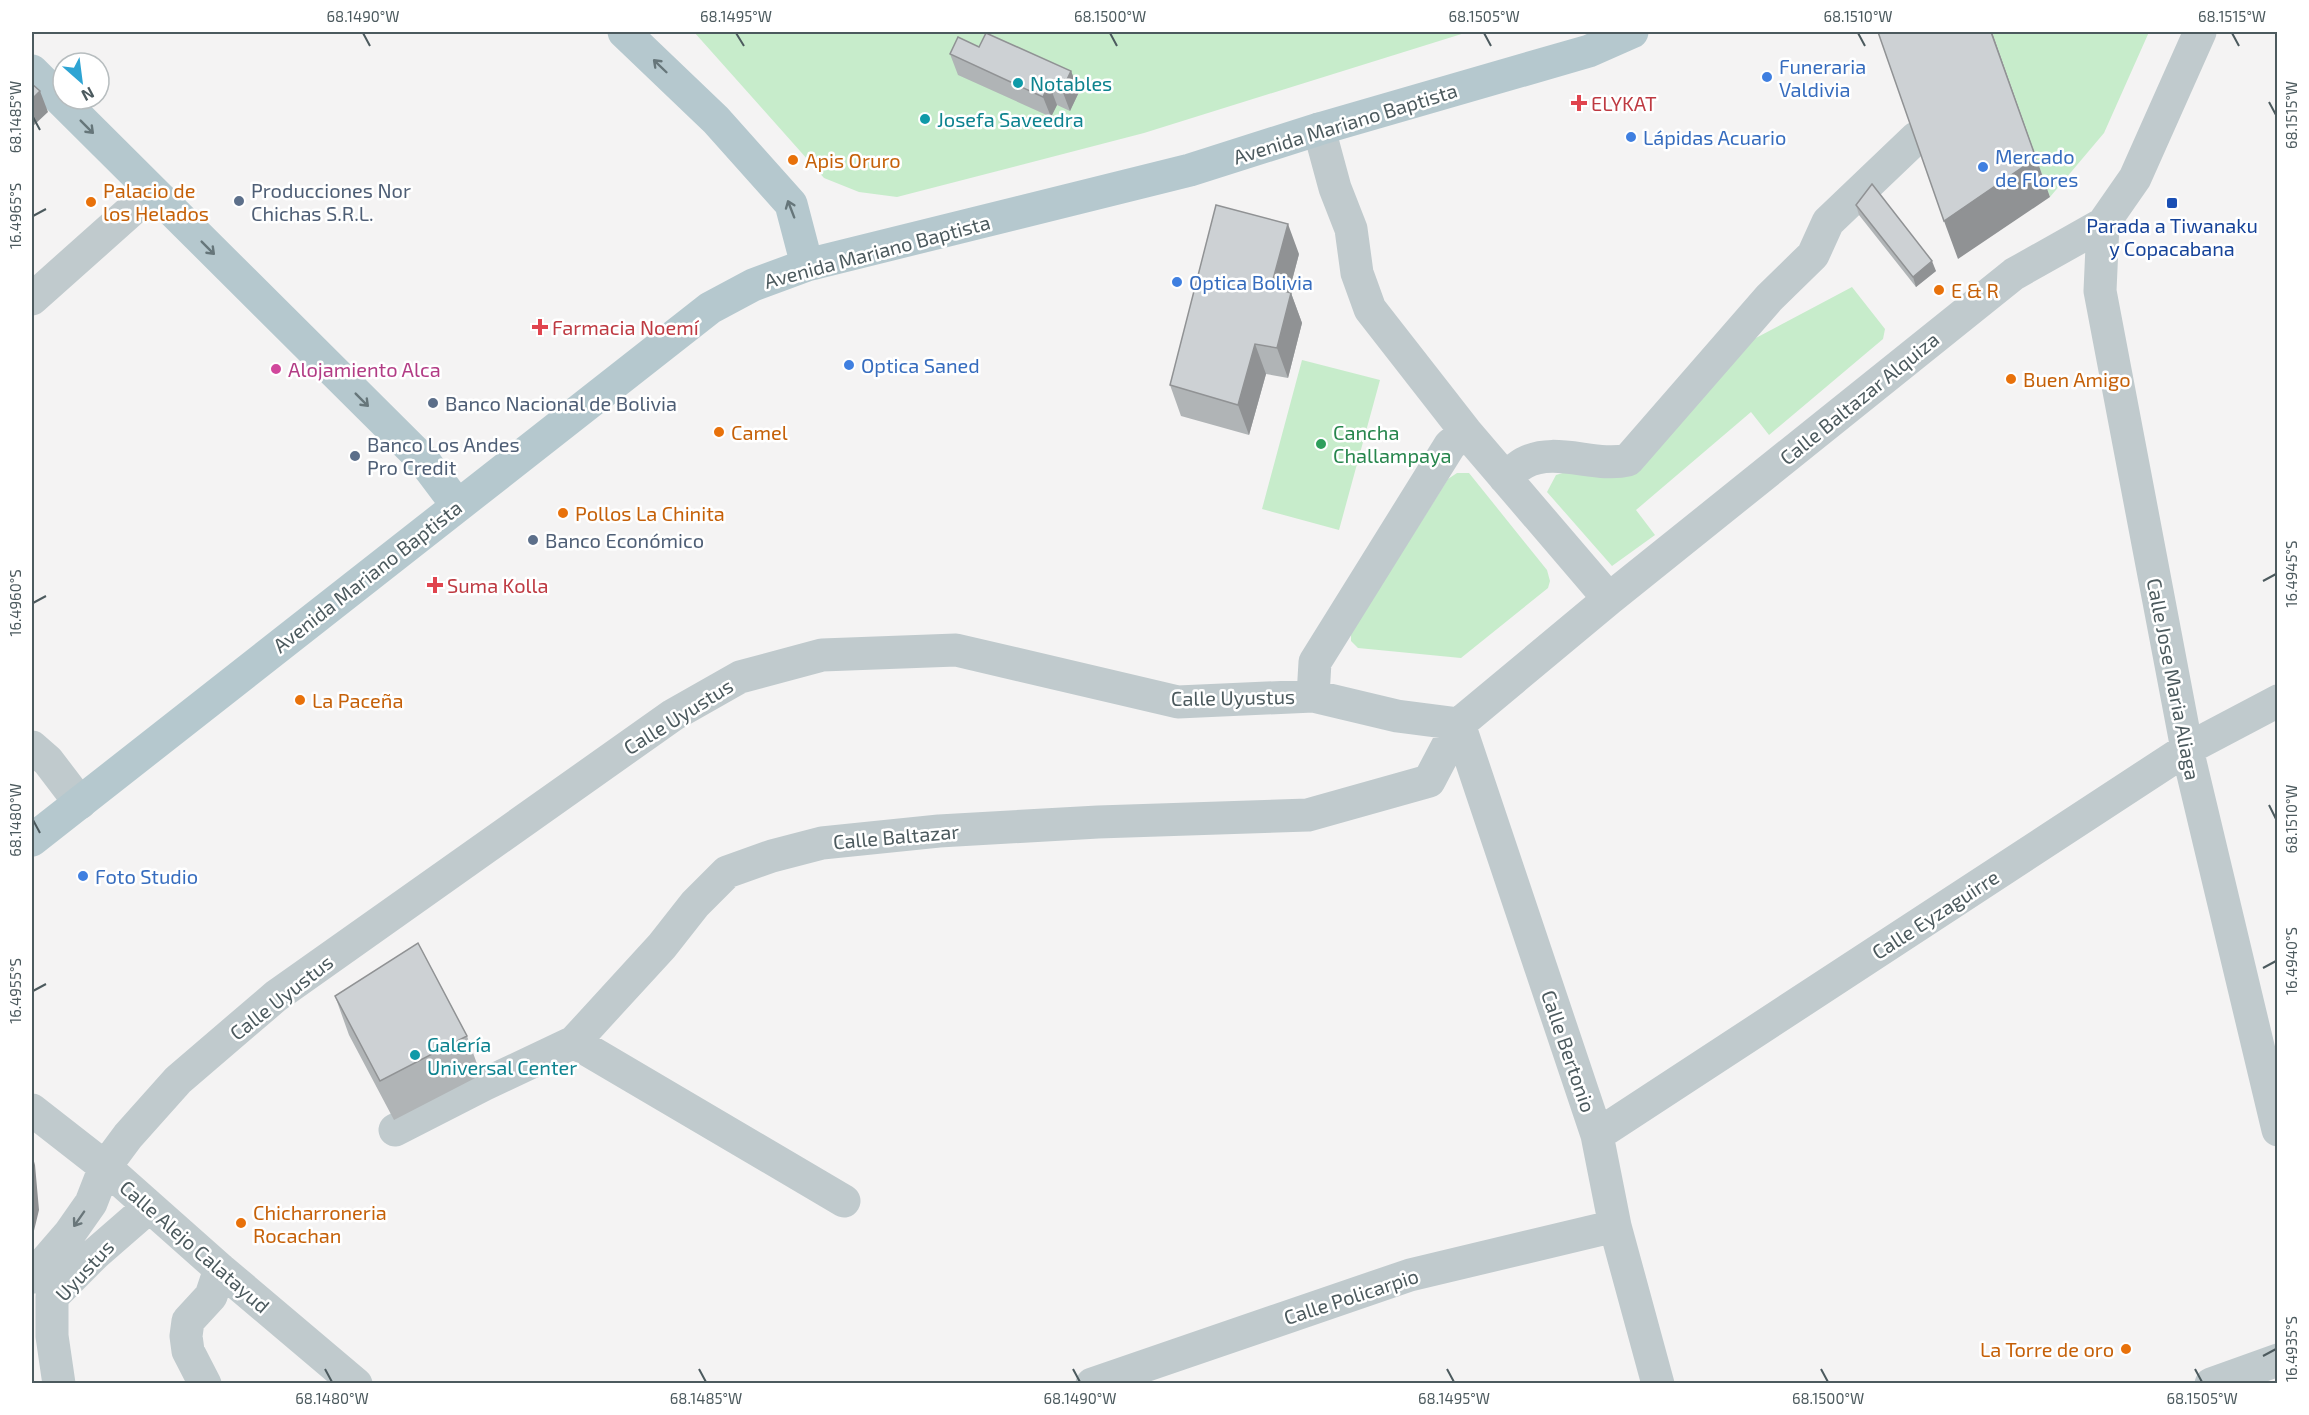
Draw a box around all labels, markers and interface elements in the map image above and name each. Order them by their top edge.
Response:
text: 68.1490°W [327,7,399,25]
text: 68.1495°W [700,7,772,25]
text: 68.1500°W [1074,7,1146,25]
text: 68.1505°W [1448,7,1520,25]
text: 68.1510°W [1823,7,1893,25]
text: 68.1515°W [2198,7,2266,25]
north arrow [51,51,111,111]
place label: Funeraria Valdivia [1779,54,1866,101]
one-way arrow [653,59,668,74]
marker: Funeraria Valdivia [1760,70,1774,84]
place label: Notables [1030,71,1112,95]
marker: Notables [1011,76,1025,90]
street label: Avenida Mariano Baptista [1230,77,1460,169]
text: 68.1485°W [6,81,24,153]
text: 68.1515°W [2282,81,2300,149]
text: N [79,84,98,106]
place label: ELYKAT [1591,91,1657,115]
marker: ELYKAT [1572,96,1586,110]
place label: Josefa Saveedra [937,107,1084,131]
marker: Josefa Saveedra [918,112,932,126]
one-way arrow [80,120,95,135]
place label: Lápidas Acuario [1643,125,1786,149]
marker: Lápidas Acuario [1624,130,1638,144]
place label: Mercado de Flores [1995,144,2078,191]
place label: Apis Oruro [805,148,901,172]
marker: Apis Oruro [786,153,800,167]
marker: Mercado de Flores [1976,160,1990,174]
place label: Palacio de los Helados [103,178,209,225]
place label: Producciones Nor Chichas S.R.L. [251,178,411,225]
text: 16.4965°S [6,183,24,249]
marker: Producciones Nor Chichas S.R.L. [232,194,246,208]
marker: Palacio de los Helados [84,195,98,209]
marker: Parada a Tiwanaku y Copacabana [2165,196,2179,210]
one-way arrow [785,201,796,219]
street label: Avenida Mariano Baptista [761,209,993,293]
place label: Parada a Tiwanaku y Copacabana [2086,213,2258,260]
one-way arrow [201,241,216,255]
place label: Optica Bolivia [1189,270,1313,294]
marker: Optica Bolivia [1170,275,1184,289]
place label: E & R [1951,278,1999,302]
marker: E & R [1932,283,1946,297]
place label: Farmacia Noemí [552,315,700,339]
marker: Farmacia Noemí [533,320,547,334]
street label: Calle Baltazar Alquiza [1775,327,1943,469]
place label: Optica Saned [861,353,980,377]
place label: Alojamiento Alca [288,357,441,381]
marker: Optica Saned [842,358,856,372]
marker: Alojamiento Alca [269,362,283,376]
place label: Buen Amigo [2023,367,2131,391]
marker: Buen Amigo [2004,372,2018,386]
place label: Banco Nacional de Bolivia [445,391,677,415]
one-way arrow [355,392,370,407]
marker: Banco Nacional de Bolivia [426,396,440,410]
place label: Camel [731,420,788,444]
place label: Cancha Challampaya [1333,420,1451,467]
marker: Camel [712,425,726,439]
place label: Banco Los Andes Pro Credit [367,432,520,479]
marker: Cancha Challampaya [1314,437,1328,451]
marker: Banco Los Andes Pro Credit [348,449,362,463]
street label: Avenida Mariano Baptista [268,495,466,657]
place label: Pollos La Chinita [575,501,725,525]
marker: Pollos La Chinita [556,506,570,520]
place label: Banco Económico [545,528,704,552]
marker: Banco Económico [526,533,540,547]
text: 16.4945°S [2282,541,2300,607]
text: 16.4960°S [6,569,24,637]
place label: Suma Kolla [447,573,548,597]
street label: Calle Jose Maria Aliaga [2143,576,2205,782]
marker: Suma Kolla [428,578,442,592]
street label: Calle Uyustus [619,673,737,759]
street label: Calle Uyustus [1171,684,1295,710]
place label: La Paceña [312,688,403,712]
marker: La Paceña [293,693,307,707]
text: 68.1480°W [6,783,24,857]
text: 68.1510°W [2282,784,2300,854]
street label: Calle Baltazar [832,819,960,853]
place label: Foto Studio [95,864,198,888]
street label: Calle Eyzaguirre [1867,864,2003,964]
marker: Foto Studio [76,869,90,883]
text: 16.4940°S [2282,927,2300,995]
street label: Calle Uyustus [225,949,337,1045]
text: 16.4955°S [6,958,24,1024]
street label: Calle Bertonio [1537,987,1601,1115]
place label: Galería Universal Center [427,1032,577,1079]
marker: Galería Universal Center [408,1048,422,1062]
street label: Calle Alejo Calatayud [115,1175,275,1317]
place label: Chicharroneria Rocachan [253,1200,387,1247]
one-way arrow [73,1211,85,1227]
marker: Chicharroneria Rocachan [234,1216,248,1230]
street label: Uyustus [50,1235,118,1305]
street label: Calle Policarpio [1281,1263,1421,1329]
text: 16.4935°S [2282,1316,2300,1382]
place label: La Torre de oro [1980,1337,2114,1361]
marker: La Torre de oro [2119,1342,2133,1356]
text: 68.1480°W [295,1389,369,1407]
text: 68.1485°W [670,1389,742,1407]
text: 68.1490°W [1044,1389,1116,1407]
text: 68.1495°W [1418,1389,1490,1407]
text: 68.1500°W [1792,1389,1864,1407]
text: 68.1505°W [2166,1389,2238,1407]

